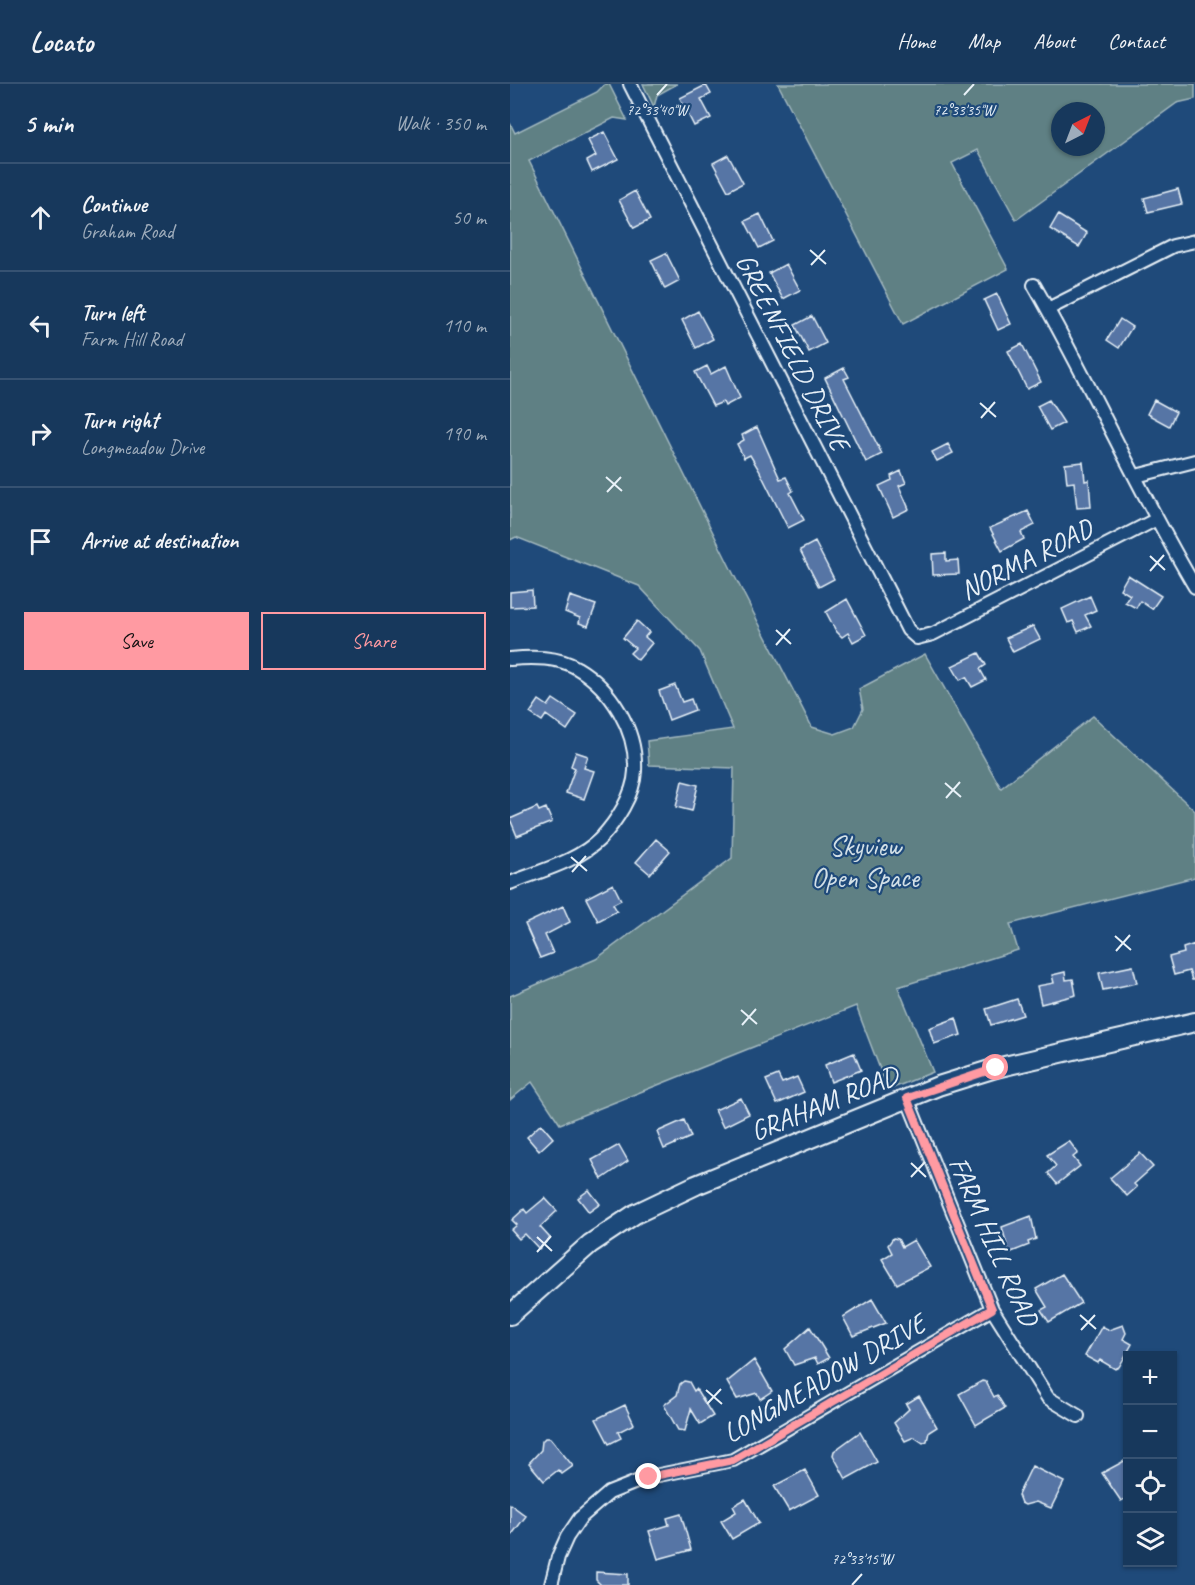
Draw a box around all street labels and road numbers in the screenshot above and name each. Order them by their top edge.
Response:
street label: GREENFIELD DRIVE [728,247,859,460]
street label: NORMA ROAD [954,510,1100,607]
street label: GRAHAM ROAD [745,1056,906,1148]
street label: FARM HILL ROAD [941,1151,1048,1333]
street label: LONGMEADOW DRIVE [716,1304,935,1450]

